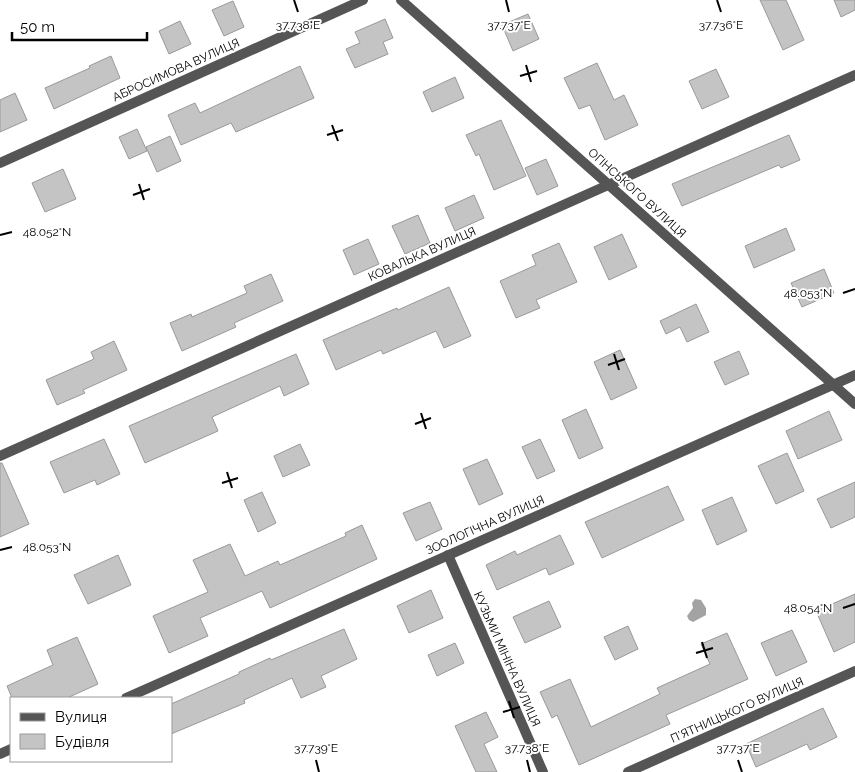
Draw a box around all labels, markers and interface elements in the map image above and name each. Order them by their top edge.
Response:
scale bar [12,10,148,42]
text: 50 m [20,18,55,36]
text: 37.738°E [276,18,320,32]
text: 37.737°E [487,18,531,32]
text: 37.736°E [699,18,743,32]
street label: АБРОСИМОВА ВУЛИЦЯ [110,36,242,104]
street label: ОГІНСЬКОГО ВУЛИЦЯ [585,145,689,241]
street label: КОВАЛЬКА ВУЛИЦЯ [366,224,478,284]
text: 48.052°N [23,225,71,239]
text: 48.053°N [784,286,832,300]
street label: ЗООЛОГІЧНА ВУЛИЦЯ [423,492,547,558]
text: 48.053°N [23,540,71,554]
street label: КУЗЬМИ МІНІНА ВУЛИЦЯ [471,589,543,729]
text: 48.054°N [784,601,832,615]
street label: П’ЯТНИЦЬКОГО ВУЛИЦЯ [668,674,806,746]
legend [10,697,172,762]
text: Вулиця [55,708,107,726]
text: Будівля [55,733,109,751]
text: 37.739°E [294,741,338,755]
text: 37.738°E [505,741,549,755]
text: 37.737°E [716,741,760,755]

